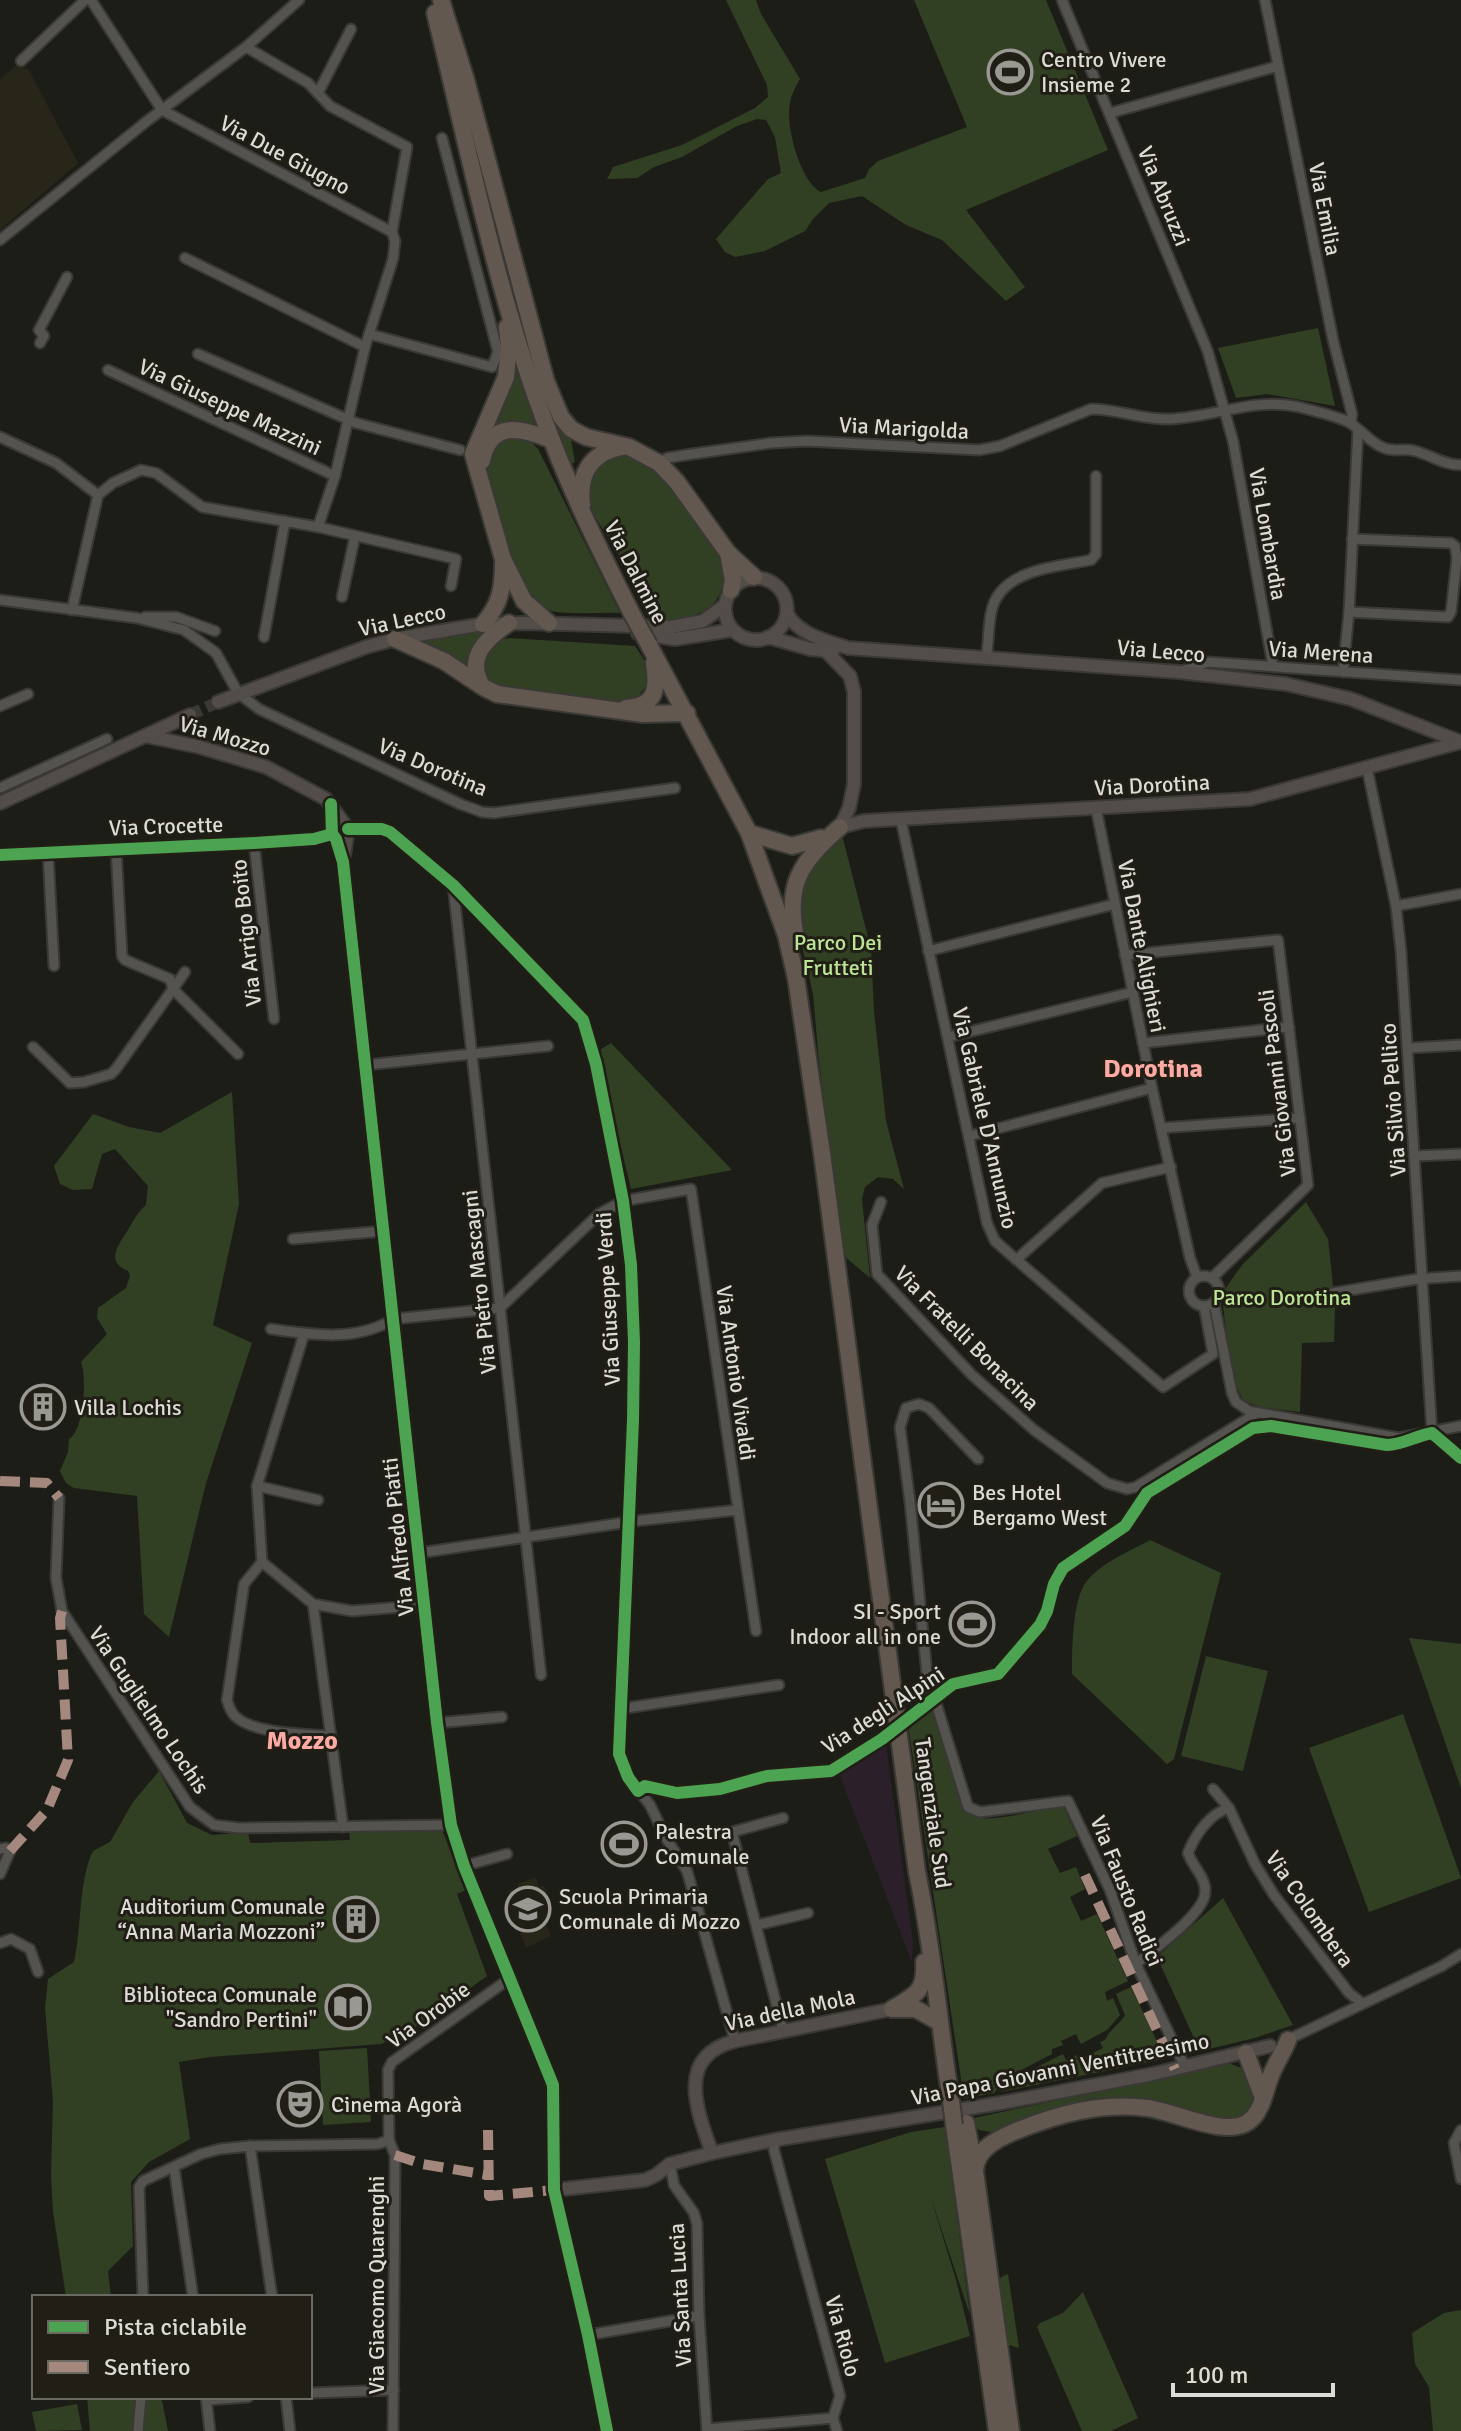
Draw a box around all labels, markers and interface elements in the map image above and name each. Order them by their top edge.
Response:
place label: Centro Vivere Insieme 2 [1041,46,1167,98]
sports icon: Centro Vivere Insieme 2 [986,48,1034,96]
street label: Via Due Giugno [215,109,355,201]
street label: Via Abruzzi [1132,142,1196,250]
street label: Via Emilia [1303,160,1347,258]
street label: Via Giuseppe Mazzini [134,353,326,461]
street label: Via Marigolda [838,411,970,445]
street label: Via Lombardia [1243,466,1293,602]
street label: Via Dalmine [598,516,674,628]
street label: Via Lecco [356,598,448,642]
street label: Via Lecco [1116,634,1206,668]
street label: Via Merena [1268,635,1374,669]
street label: Via Mozzo [176,710,274,762]
street label: Via Dorotina [374,732,492,802]
street label: Via Dorotina [1093,768,1211,802]
street label: Via Crocette [108,811,224,841]
street label: Via Dante Alighieri [1112,857,1172,1035]
street label: Via Arrigo Boito [225,858,267,1008]
park label: Parco Dei Frutteti [794,929,882,981]
street label: Via Giovanni Pascoli [1252,988,1302,1178]
street label: Via Gabriele D'Annunzio [946,1005,1024,1231]
street label: Via Silvio Pellico [1374,1022,1412,1178]
district label: Dorotina [1103,1053,1203,1085]
street label: Via Pietro Mascagni [456,1188,502,1376]
street label: Via Giuseppe Verdi [590,1211,626,1387]
street label: Via Fratelli Bonacina [889,1260,1045,1416]
street label: Via Antonio Vivaldi [710,1284,762,1462]
park label: Parco Dorotina [1213,1284,1351,1311]
building icon: Villa Lochis [19,1383,67,1431]
place label: Villa Lochis [74,1394,182,1421]
street label: Via Alfredo Piatti [376,1456,420,1618]
place label: Bes Hotel Bergamo West [972,1479,1107,1531]
hotel icon: Bes Hotel Bergamo West [917,1481,965,1529]
place label: SI - Sport Indoor all in one [789,1598,941,1650]
sports icon: SI - Sport Indoor all in one [948,1600,996,1648]
street label: Via Guglielmo Lochis [83,1621,215,1799]
street label: Via degli Alpini [816,1660,950,1760]
district label: Mozzo [266,1725,338,1757]
street label: Tangenziale Sud [909,1736,957,1890]
street label: Via Fausto Radici [1084,1812,1170,1970]
place label: Palestra Comunale [655,1818,750,1870]
sports icon: Palestra Comunale [600,1820,648,1868]
street label: Via Colombera [1260,1846,1360,1972]
place label: Scuola Primaria Comunale di Mozzo [559,1883,740,1935]
school or university icon: Scuola Primaria Comunale di Mozzo [504,1885,552,1933]
place label: Auditorium Comunale “Anna Maria Mozzoni” [117,1893,325,1945]
building icon: Auditorium Comunale “Anna Maria Mozzoni” [332,1895,380,1943]
street label: Via Orobie [381,1976,475,2054]
place label: Biblioteca Comunale "Sandro Pertini" [123,1981,317,2033]
library icon: Biblioteca Comunale "Sandro Pertini" [324,1983,372,2031]
street label: Via della Mola [722,1983,858,2037]
street label: Via Papa Giovanni Ventitreesimo [909,2027,1211,2111]
theatre icon: Cinema Agorà [276,2080,324,2128]
place label: Cinema Agorà [331,2091,462,2118]
street label: Via Giacomo Quarenghi [363,2175,390,2395]
street label: Via Santa Lucia [663,2222,697,2368]
street label: Via Riolo [819,2292,867,2380]
legend [32,2295,312,2399]
text: Pista ciclabile [104,2312,247,2342]
scale bar [1173,2347,1333,2397]
text: Sentiero [104,2352,190,2382]
text: 100 m [1185,2360,1248,2390]

